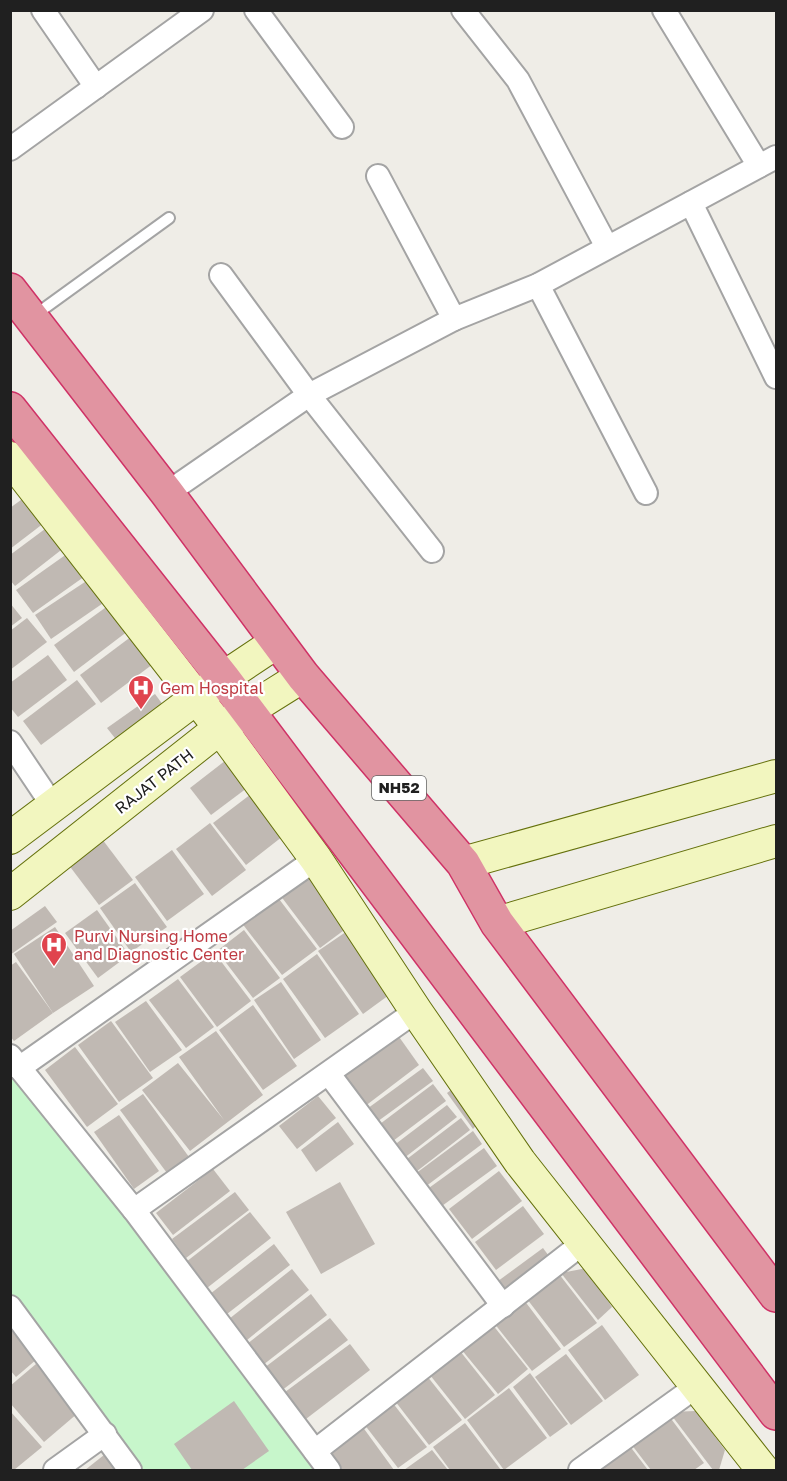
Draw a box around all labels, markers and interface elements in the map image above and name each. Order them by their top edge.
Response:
hospital icon: Gem Hospital [126,673,156,711]
place label: Gem Hospital [160,678,264,698]
street label: RAJAT PATH [111,744,197,818]
road number: NH52 [372,776,426,800]
place label: Purvi Nursing Home and Diagnostic Center [74,926,244,964]
hospital icon: Purvi Nursing Home and Diagnostic Center [39,930,69,968]

